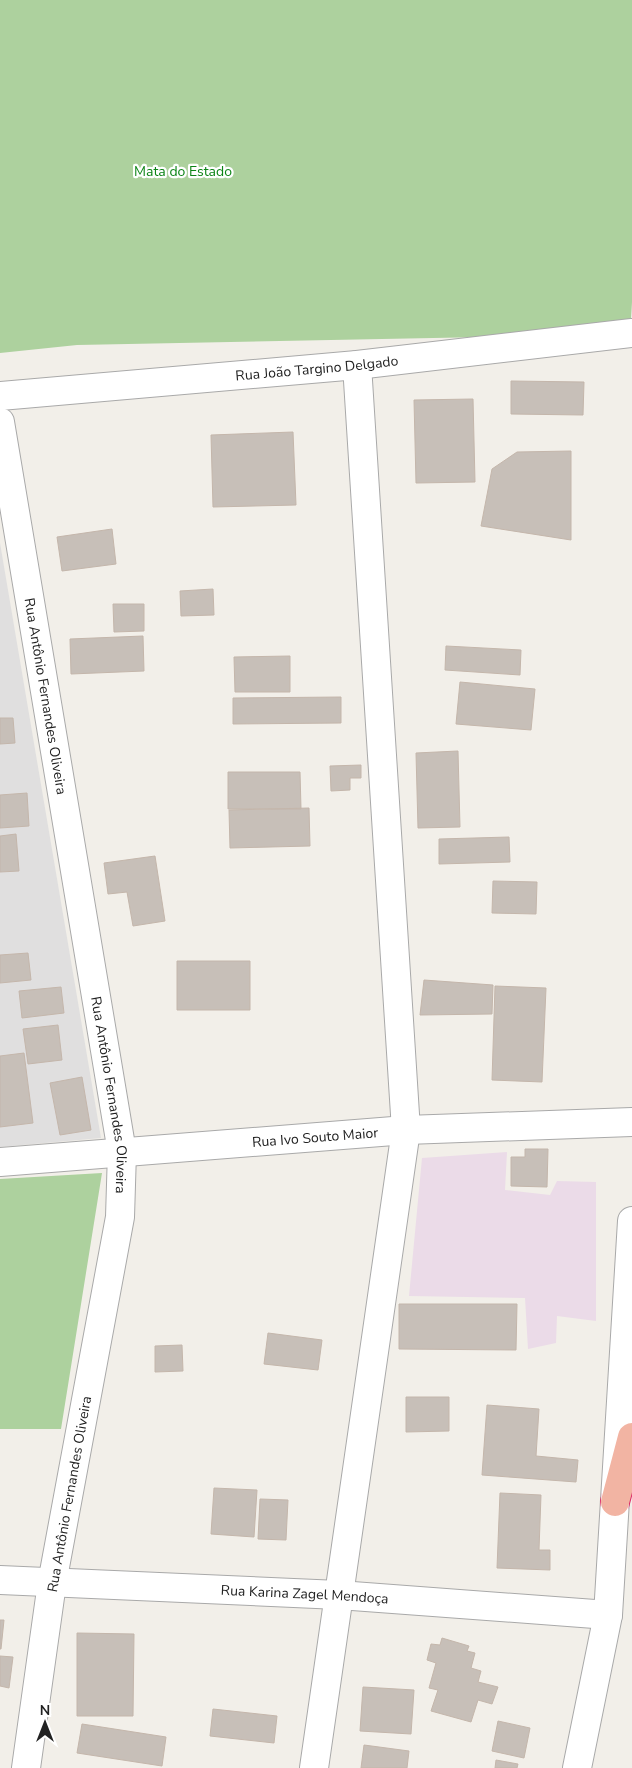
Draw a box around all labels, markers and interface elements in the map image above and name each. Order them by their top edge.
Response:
park label: Mata do Estado [134,162,232,181]
street label: Rua João Targino Delgado [235,351,399,386]
street label: Rua Antônio Fernandes Oliveira [20,596,71,796]
street label: Rua Antônio Fernandes Oliveira [86,995,132,1194]
street label: Rua Ivo Souto Maior [251,1123,379,1152]
street label: Rua Antônio Fernandes Oliveira [43,1394,96,1594]
street label: Rua Karina Zagel Mendoça [220,1581,389,1609]
north arrow [20,1698,70,1748]
text: N [40,1701,50,1720]

